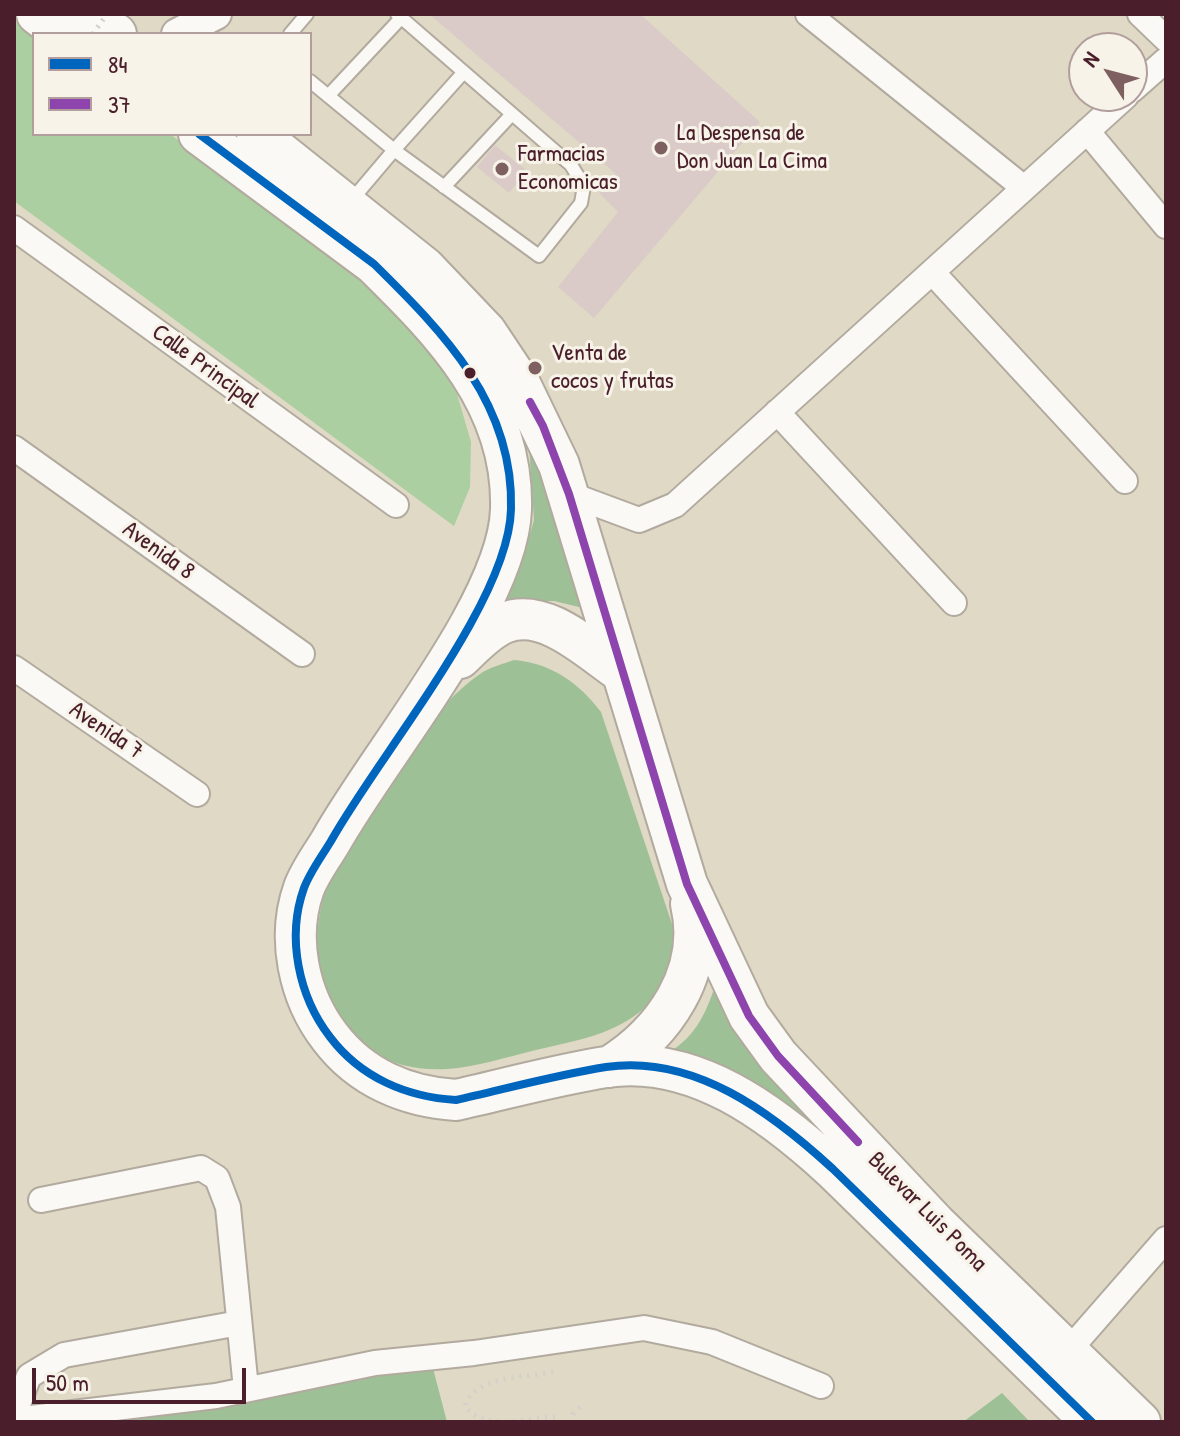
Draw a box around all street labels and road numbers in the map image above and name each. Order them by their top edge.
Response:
street label: Calle Principal [146,318,264,416]
street label: Avenida 8 [116,515,200,587]
street label: Avenida 7 [63,696,149,766]
street label: Bulevar Luis Poma [861,1146,993,1278]

